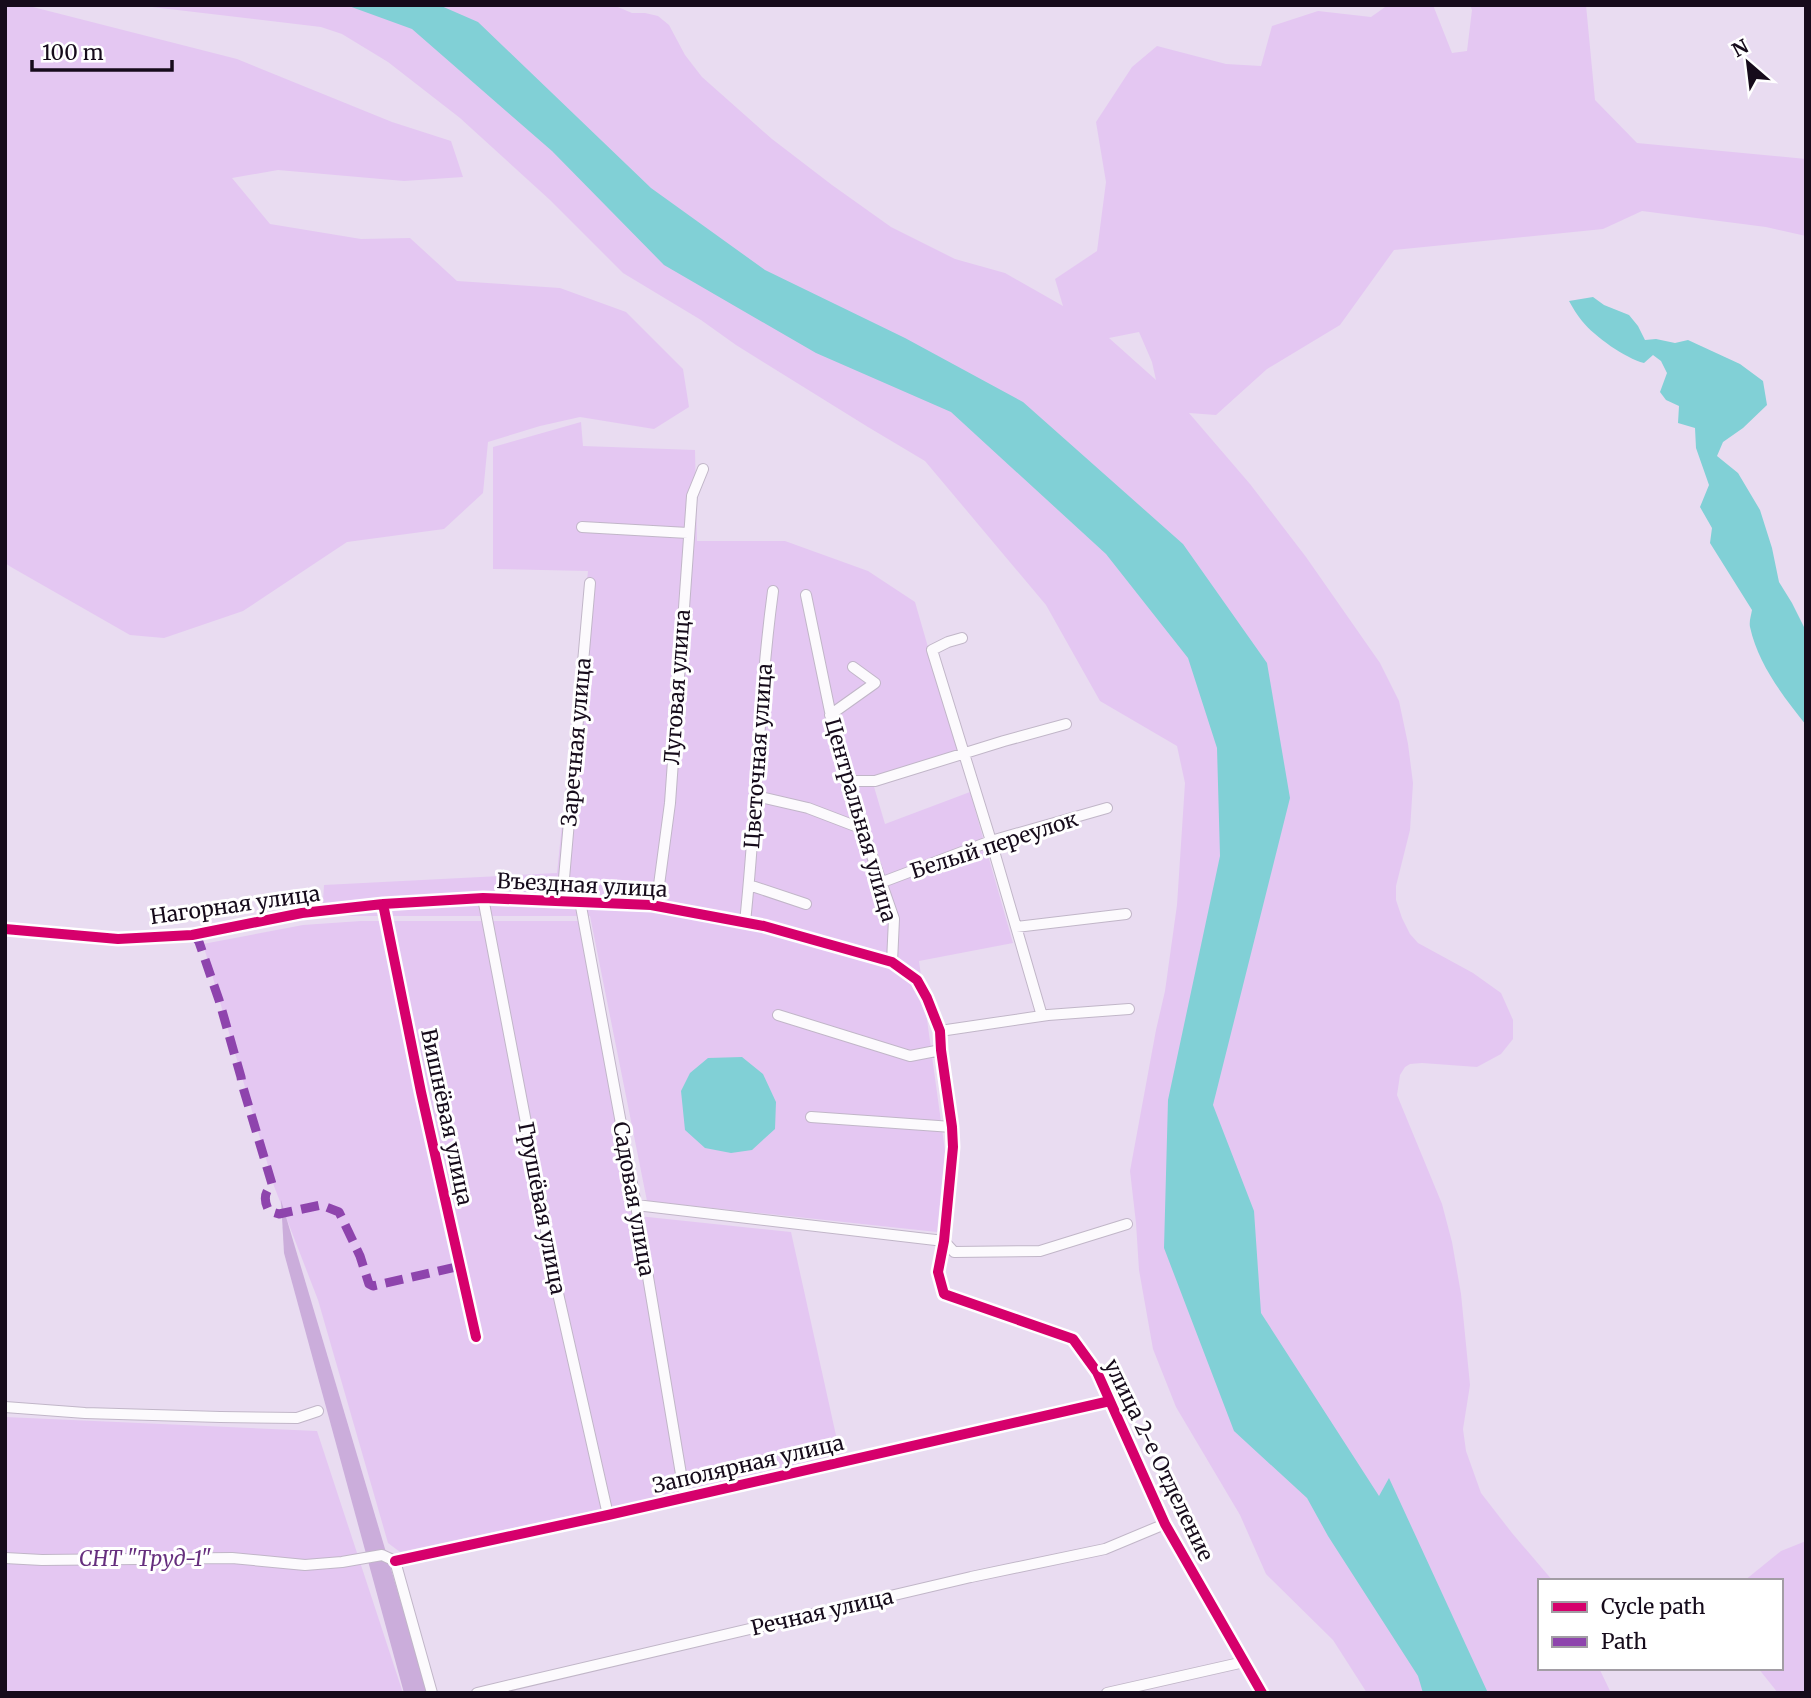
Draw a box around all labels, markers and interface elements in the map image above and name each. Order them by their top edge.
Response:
scale bar [32,28,172,72]
north arrow [1713,28,1783,98]
text: N [1728,34,1752,62]
text: 100 m [42,39,104,66]
street label: Луговая улица [658,608,696,766]
street label: Заречная улица [555,657,597,827]
street label: Цветочная улица [738,662,778,850]
street label: Центральная улица [819,715,903,925]
street label: Белый переулок [907,805,1081,885]
street label: Въездная улица [496,867,668,903]
street label: Нагорная улица [148,880,322,930]
street label: Вишнёвая улица [415,1026,479,1208]
street label: Грушёвая улица [512,1119,572,1297]
street label: Садовая улица [607,1120,661,1278]
street label: улица 2-е Отделение [1098,1354,1220,1566]
street label: Заполярная улица [650,1429,846,1499]
park label: СНТ "Труд-1" [79,1545,211,1572]
legend [1538,1579,1783,1670]
street label: Речная улица [748,1583,896,1641]
text: Cycle path [1601,1593,1705,1620]
text: Path [1601,1628,1647,1655]

